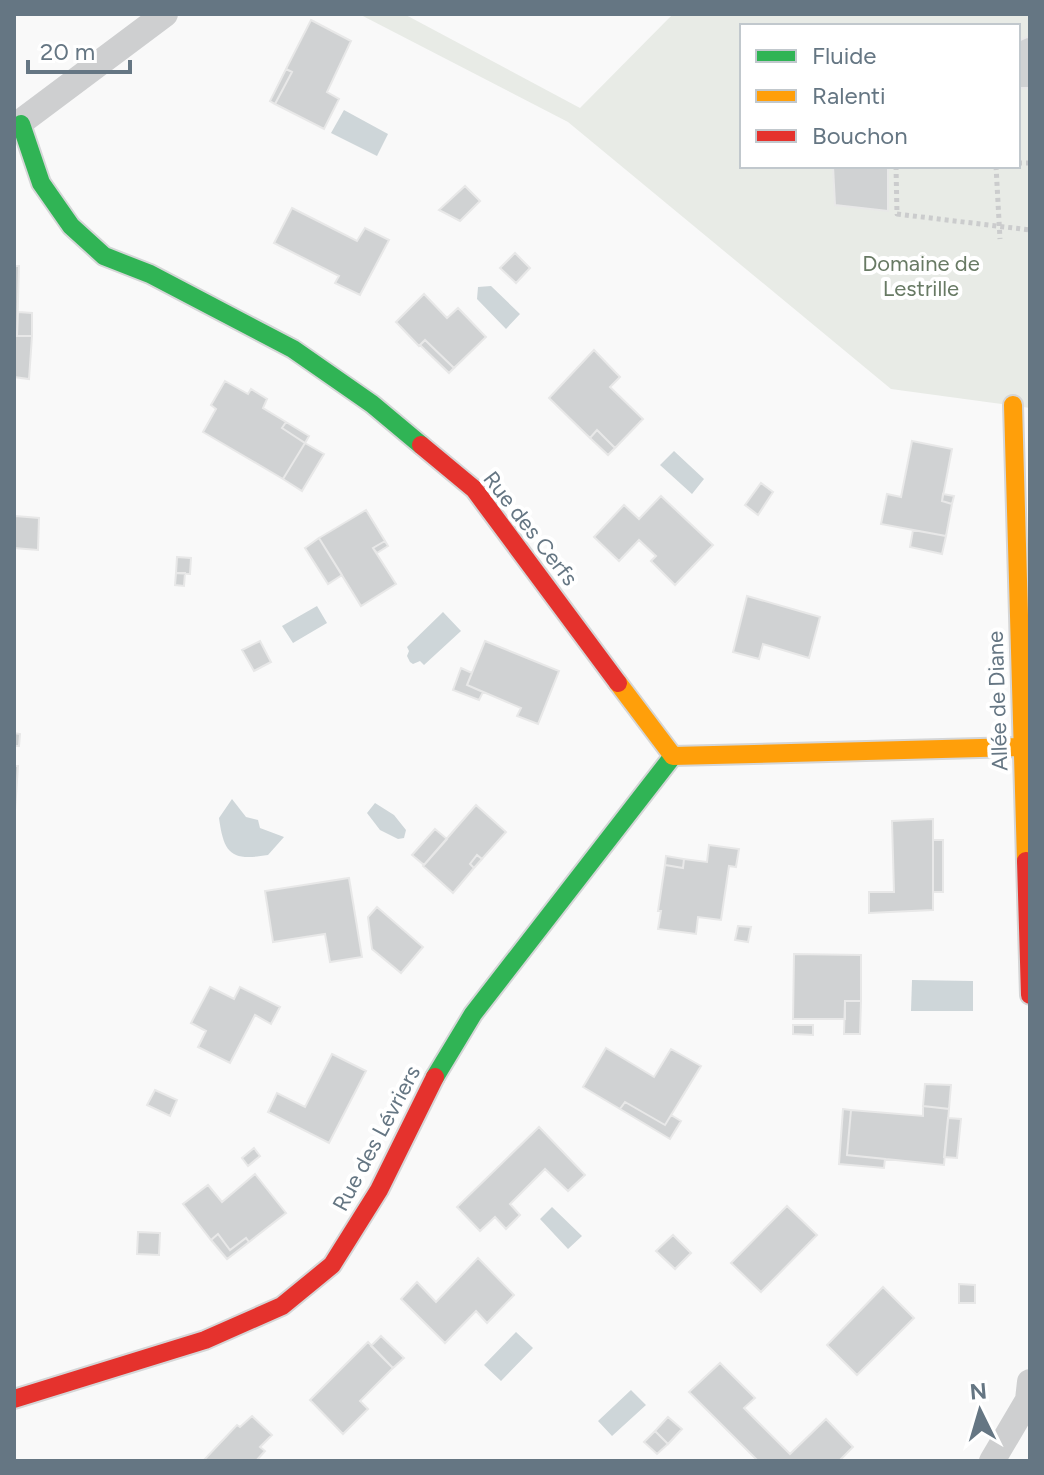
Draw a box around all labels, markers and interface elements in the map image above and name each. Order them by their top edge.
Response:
scale bar [28,24,130,74]
legend [740,24,1020,168]
text: 20 m [40,37,95,66]
text: Fluide [812,41,876,70]
text: Ralenti [812,81,886,110]
text: Bouchon [812,121,908,150]
park label: Domaine de Lestrille [862,250,980,302]
street label: Rue des Cerfs [478,466,584,591]
street label: Allée de Diane [982,630,1013,771]
street label: Rue des Lévriers [327,1061,426,1216]
north arrow [940,1371,1020,1451]
text: N [969,1377,988,1406]

